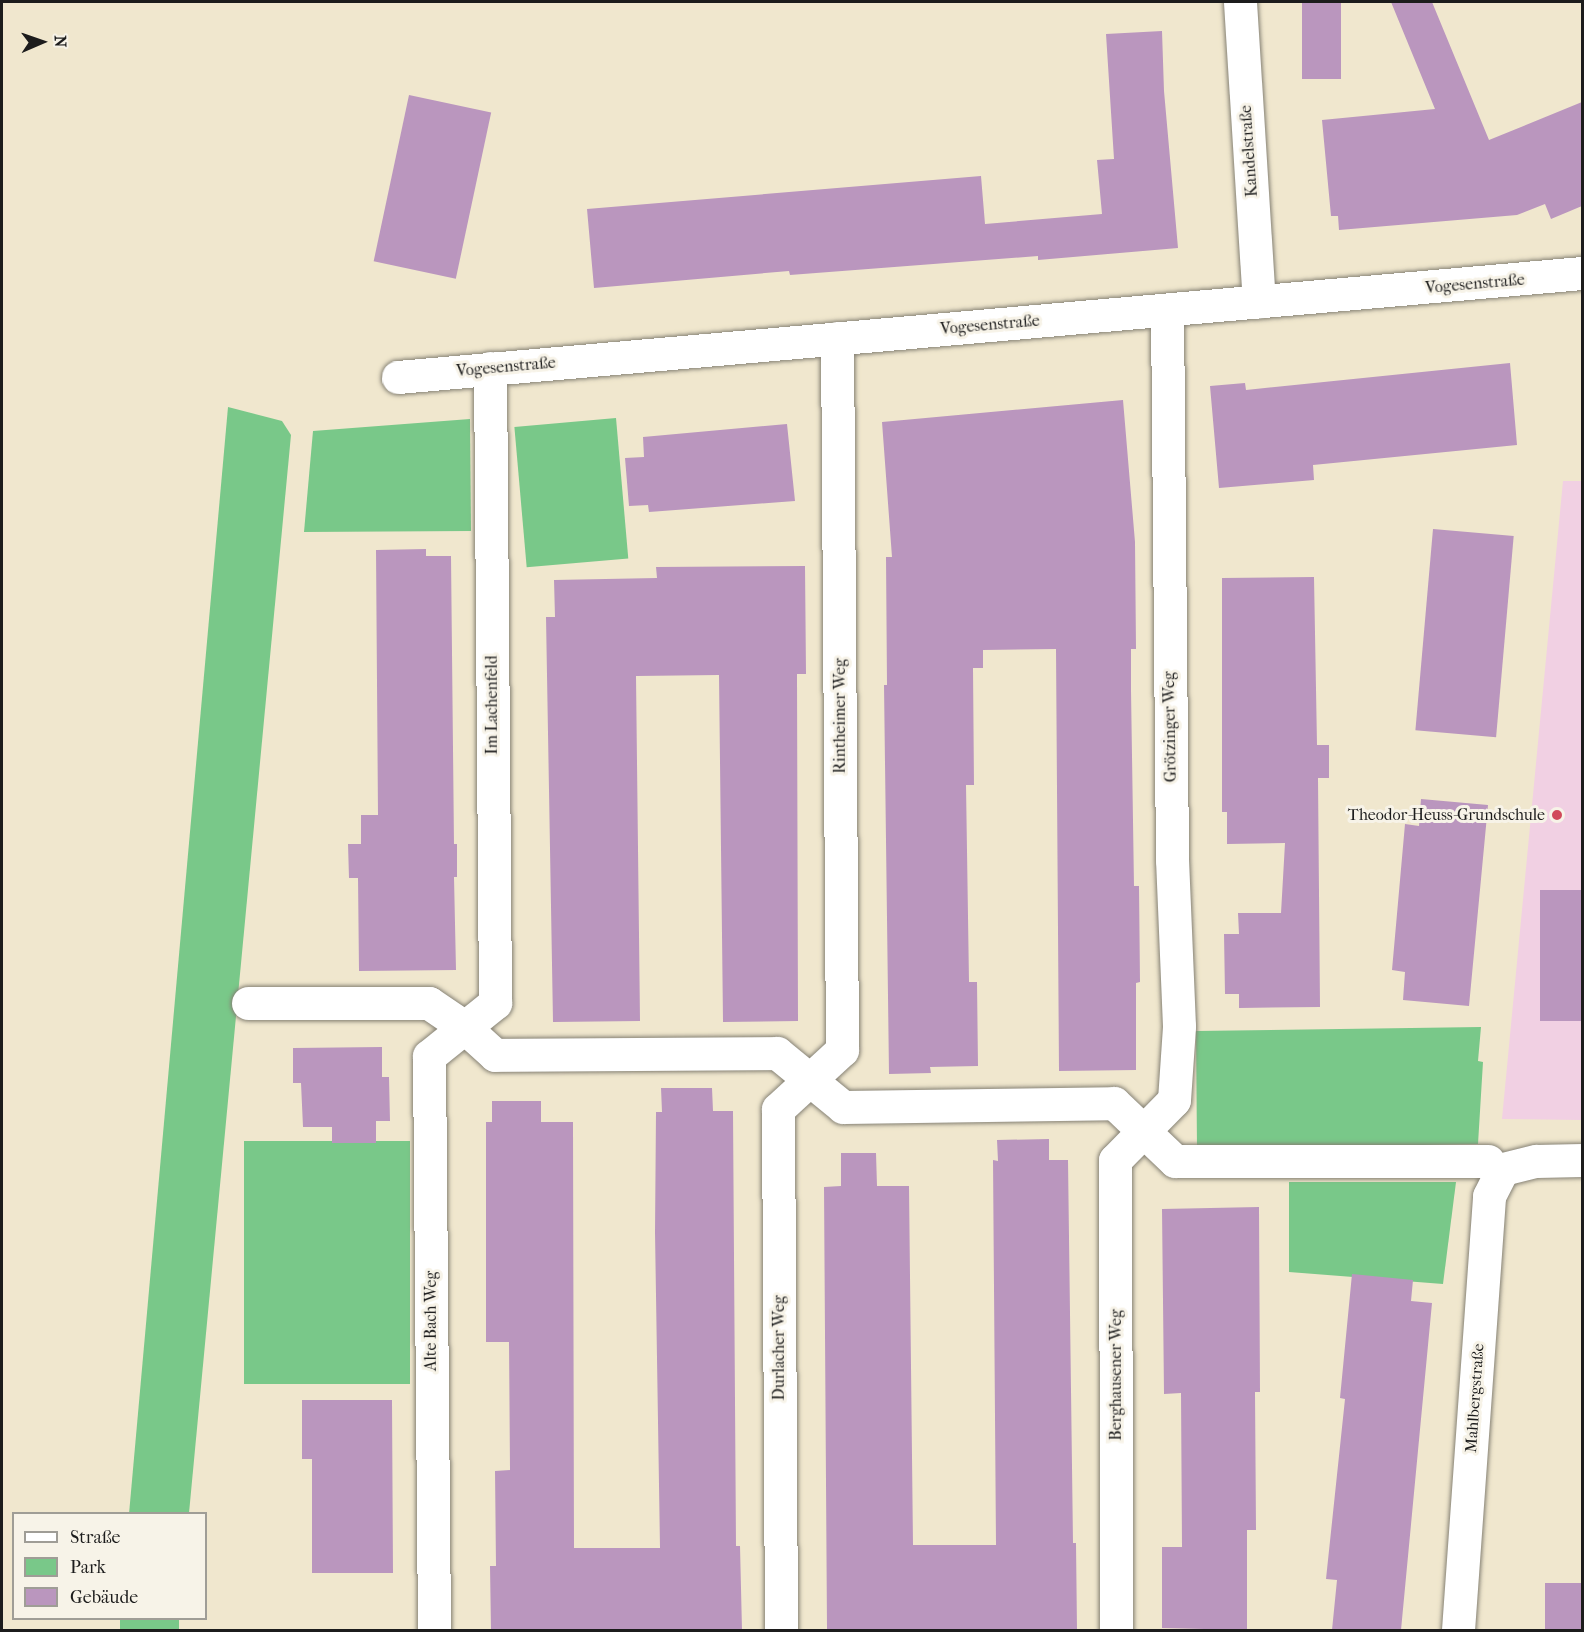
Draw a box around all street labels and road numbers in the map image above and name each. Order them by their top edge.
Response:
street label: Kandelstraße [1236,104,1262,198]
street label: Vogesenstraße [1425,270,1525,298]
street label: Vogesenstraße [940,311,1040,339]
street label: Vogesenstraße [456,353,556,381]
street label: Im Lachenfeld [482,655,502,755]
street label: Rintheimer Weg [830,658,850,774]
street label: Grötzinger Weg [1159,672,1181,782]
street label: Alte Bach Weg [421,1271,441,1371]
street label: Durlacher Weg [769,1296,789,1400]
street label: Berghausener Weg [1106,1309,1126,1441]
street label: Mahlbergstraße [1462,1343,1488,1453]

